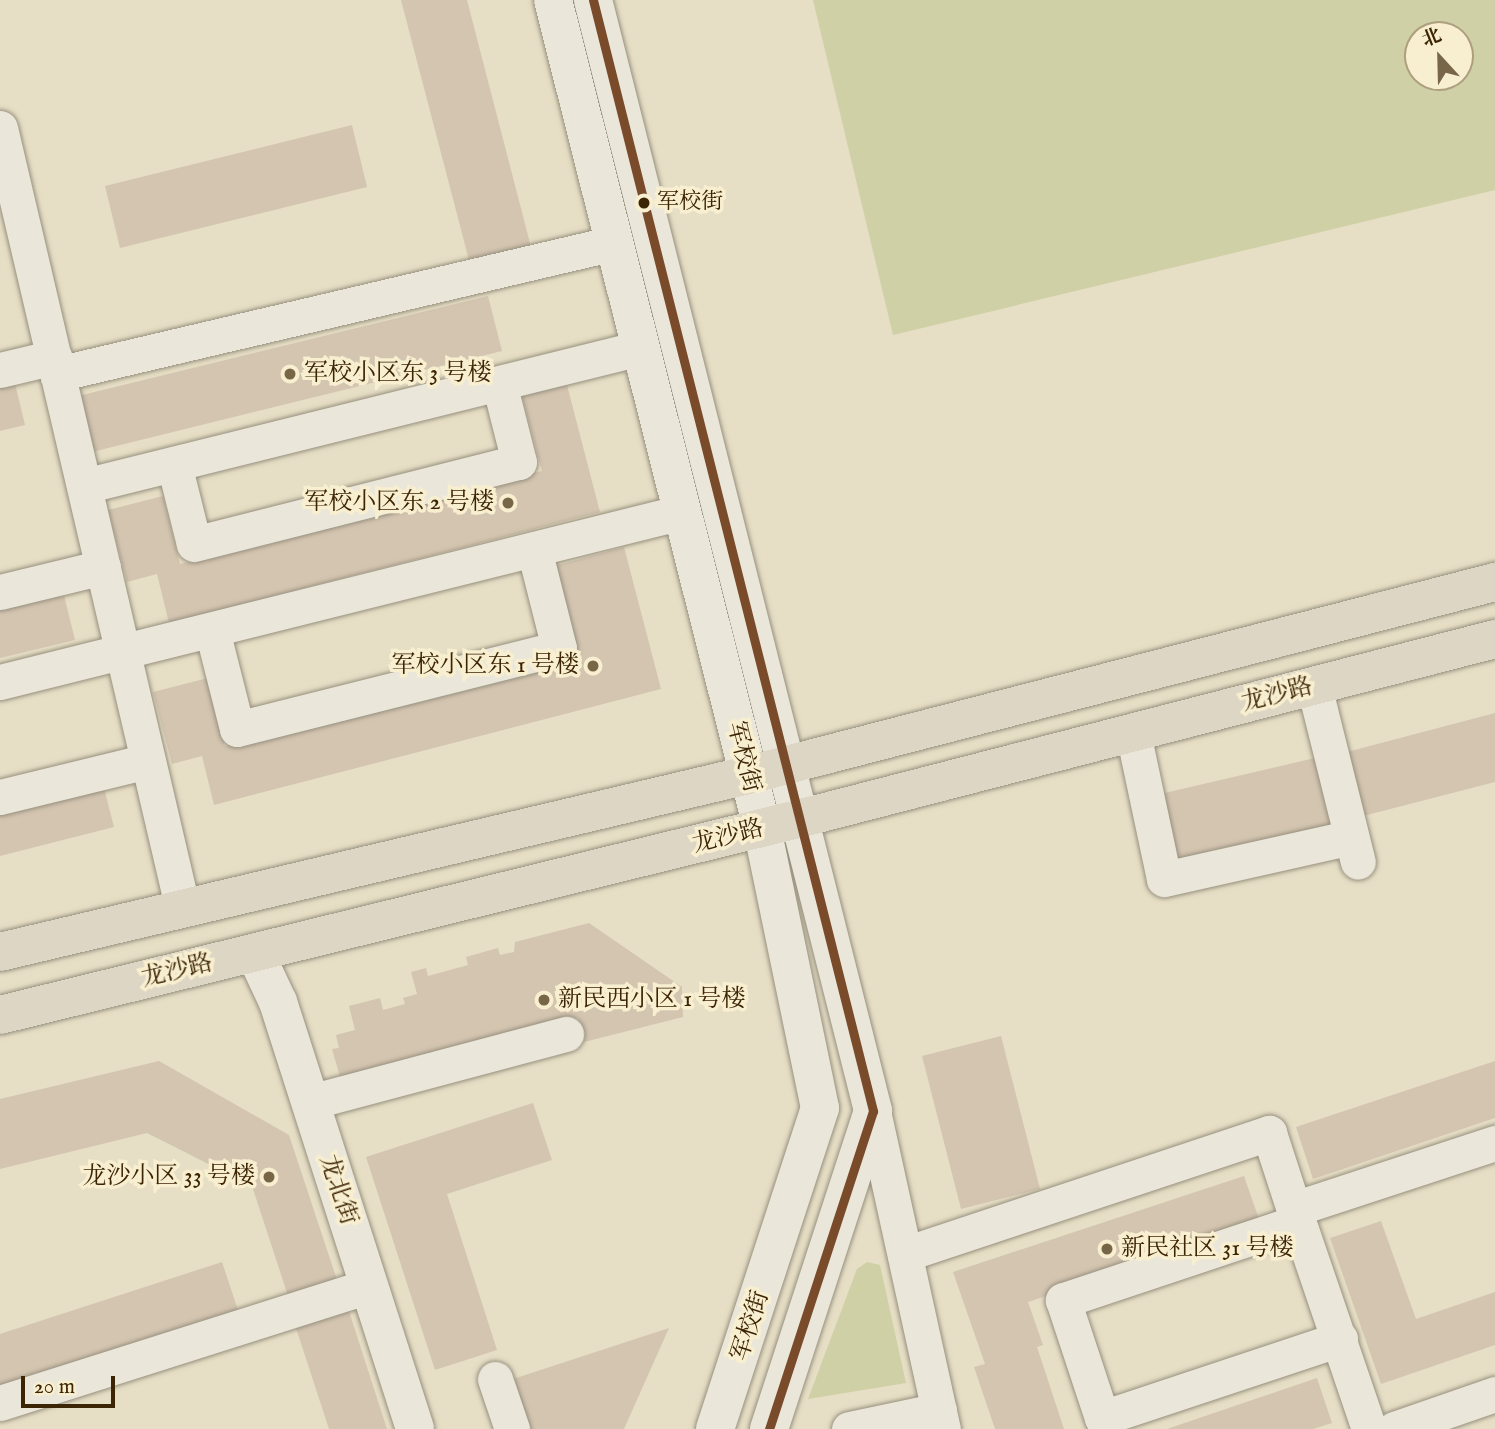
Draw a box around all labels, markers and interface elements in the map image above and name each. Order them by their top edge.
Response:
north arrow [1404,21,1474,91]
text: 北 [1419,24,1445,53]
place label: 军校街 [657,190,723,216]
marker: 军校街 [637,196,651,210]
place label: 军校小区东 3 号楼 [304,360,491,388]
marker: 军校小区东 3 号楼 [282,366,298,382]
place label: 军校小区东 2 号楼 [304,489,494,517]
marker: 军校小区东 2 号楼 [500,495,516,511]
place label: 军校小区东 1 号楼 [392,652,579,680]
marker: 军校小区东 1 号楼 [585,658,601,674]
street label: 龙沙路 [1239,672,1315,718]
street label: 军校街 [720,719,766,795]
street label: 龙沙路 [690,814,766,860]
street label: 龙沙路 [139,949,215,993]
place label: 新民西小区 1 号楼 [558,986,745,1014]
marker: 新民西小区 1 号楼 [536,992,552,1008]
street label: 龙北街 [313,1151,363,1229]
place label: 龙沙小区 33 号楼 [83,1163,255,1191]
marker: 龙沙小区 33 号楼 [261,1169,277,1185]
place label: 新民社区 31 号楼 [1121,1235,1293,1263]
marker: 新民社区 31 号楼 [1099,1241,1115,1257]
street label: 军校街 [726,1287,776,1365]
scale bar [24,1362,119,1406]
text: 20 m [34,1374,75,1401]

